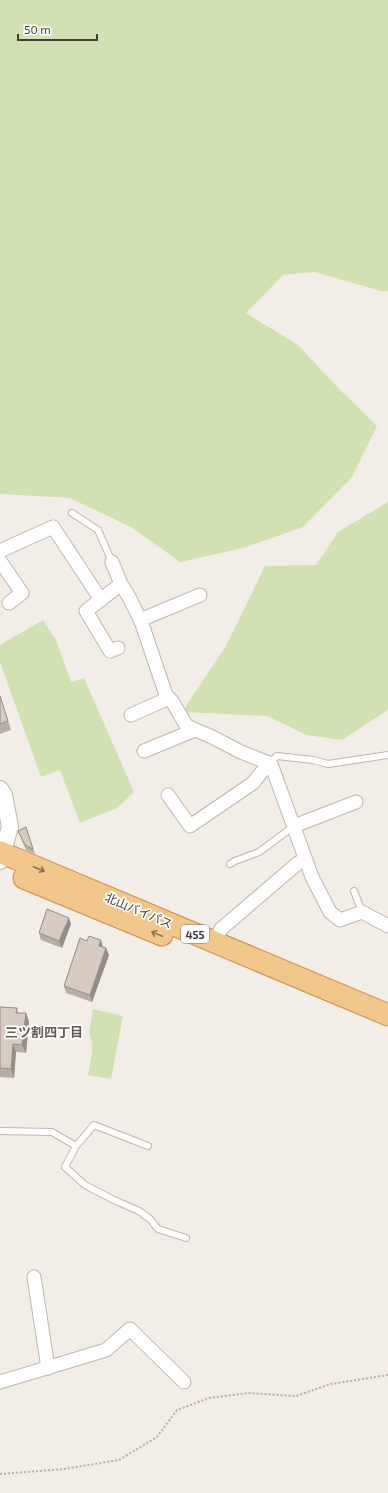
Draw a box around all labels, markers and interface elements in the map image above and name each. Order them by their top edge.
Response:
scale bar [18,16,97,42]
text: 50 m [24,22,51,36]
one-way arrow [32,865,44,873]
street label: 北山バイパス [103,890,175,930]
road number: 455 [181,925,209,943]
one-way arrow [151,929,163,937]
district label: 三ツ割四丁目 [5,1024,83,1040]

